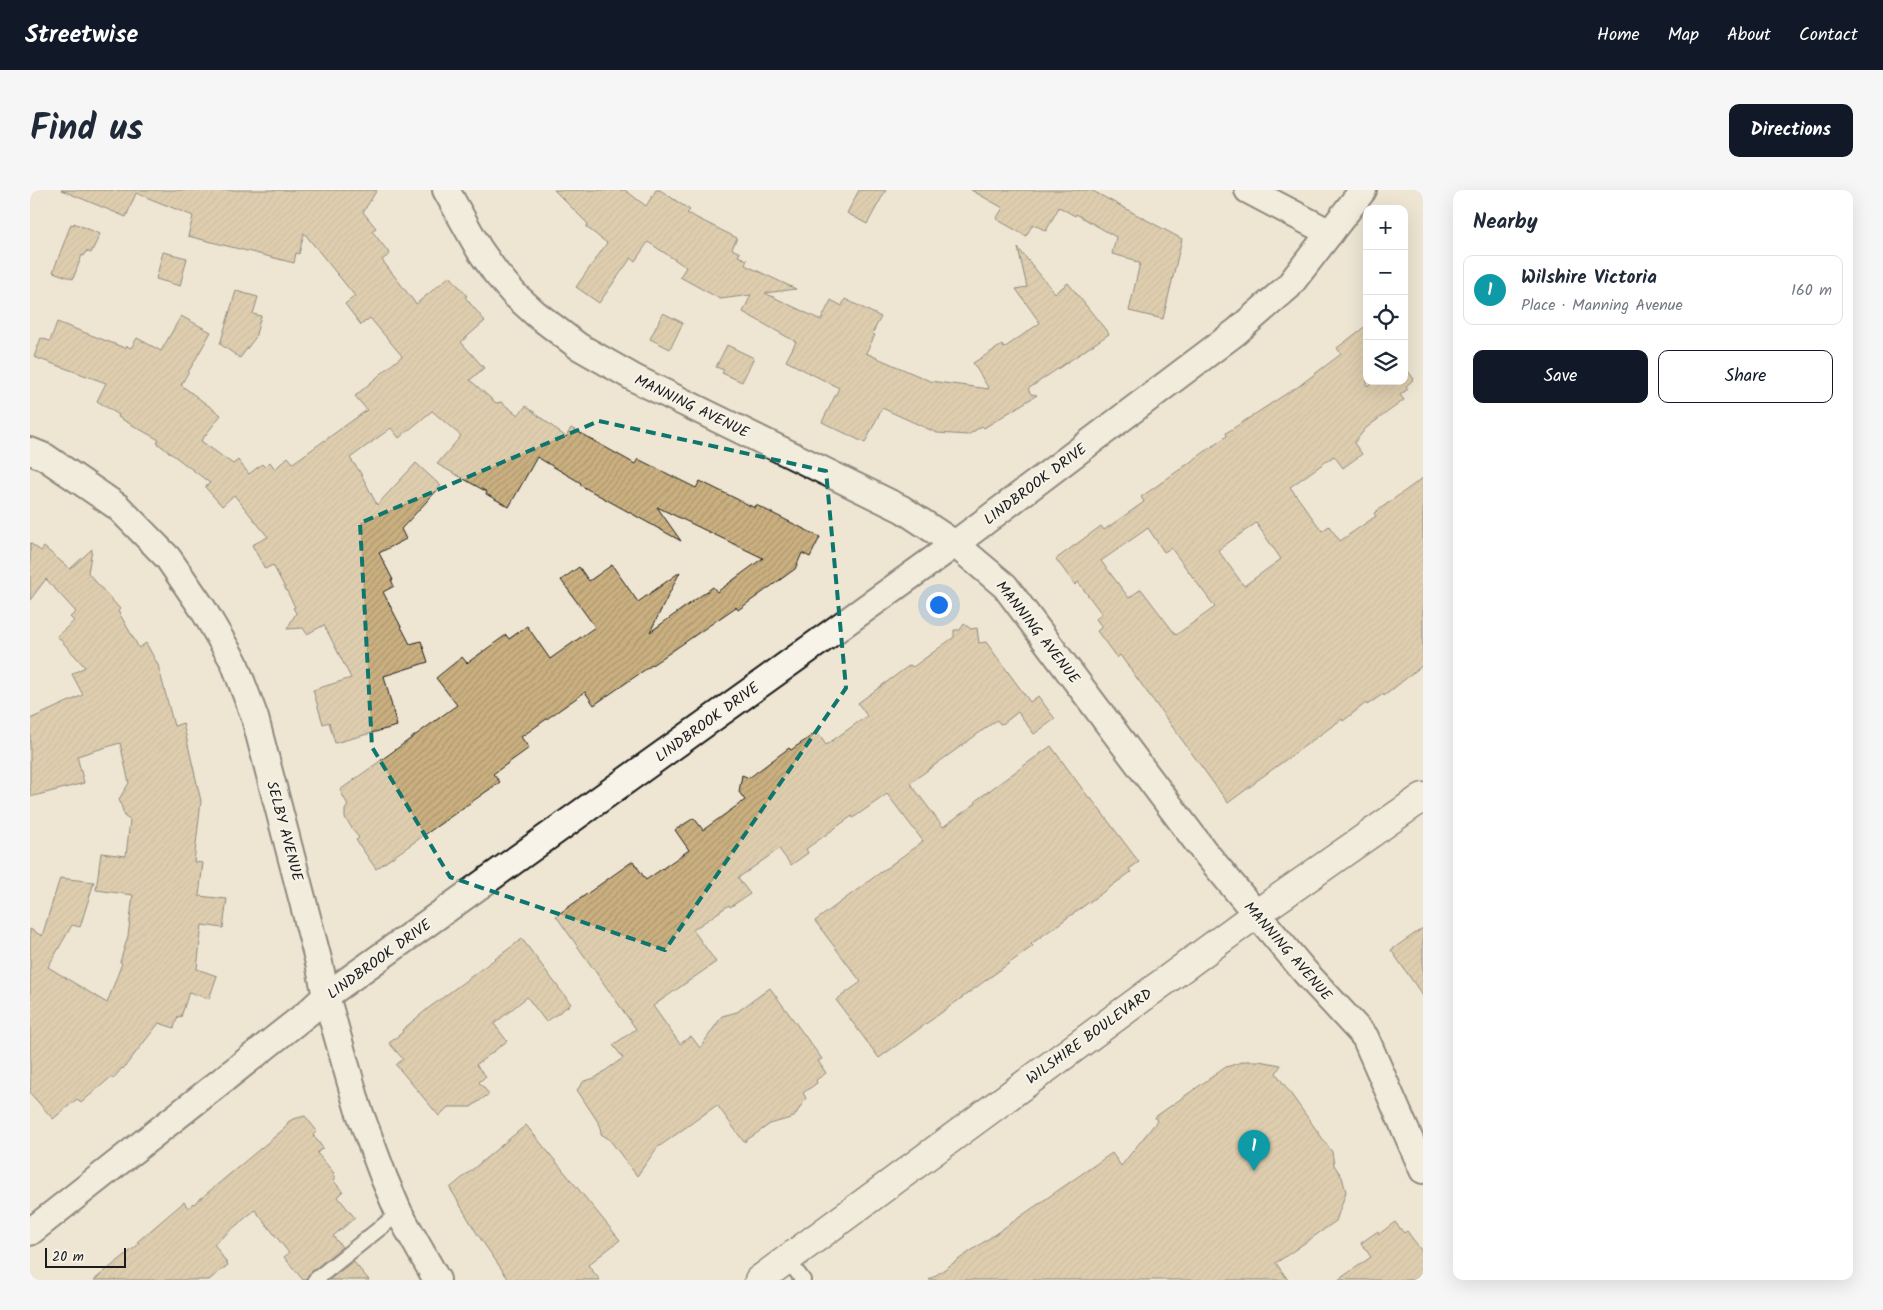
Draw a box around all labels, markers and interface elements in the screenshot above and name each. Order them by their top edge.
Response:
text: Streetwise [25,16,138,55]
text: Home [1597,21,1640,50]
text: Map [1668,21,1699,50]
text: About [1727,21,1771,50]
text: Contact [1799,21,1858,50]
text: Find us [30,102,143,158]
button: Directions [1729,104,1853,157]
map controls [1363,205,1408,385]
button: + [1363,205,1408,250]
text: Nearby [1473,206,1538,239]
button: − [1363,250,1408,295]
text: Wilshire Victoria [1521,263,1657,293]
text: 1 [1488,278,1492,303]
text: 160 m [1791,278,1832,303]
text: Place · Manning Avenue [1521,293,1683,318]
button: locate [1363,295,1408,340]
button: layers [1363,340,1408,385]
button: Save [1473,350,1648,403]
button: Share [1658,350,1833,403]
street label: MANNING AVENUE [630,369,754,446]
street label: LINDBROOK DRIVE [979,437,1093,532]
street label: MANNING AVENUE [989,576,1086,690]
your location [926,592,952,618]
street label: LINDBROOK DRIVE [650,676,766,769]
street label: SELBY AVENUE [259,778,309,885]
street label: MANNING AVENUE [1237,897,1338,1008]
street label: LINDBROOK DRIVE [322,913,438,1006]
street label: WILSHIRE BOULEVARD [1021,983,1158,1091]
pin: 1 [1238,1130,1270,1171]
scale bar [45,1245,126,1268]
text: 20 m [52,1246,84,1268]

